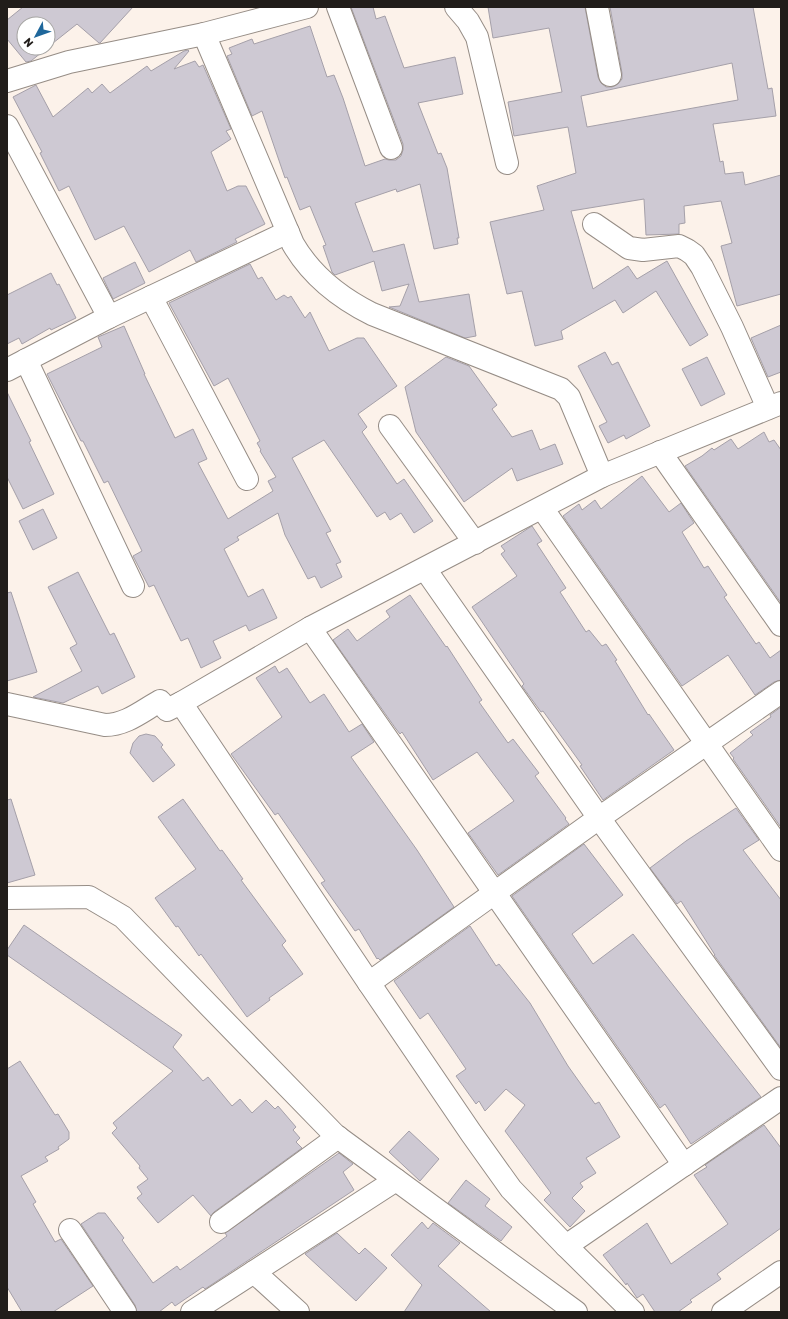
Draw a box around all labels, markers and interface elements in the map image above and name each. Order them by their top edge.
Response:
north arrow [16,16,56,56]
text: N [21,35,36,49]

